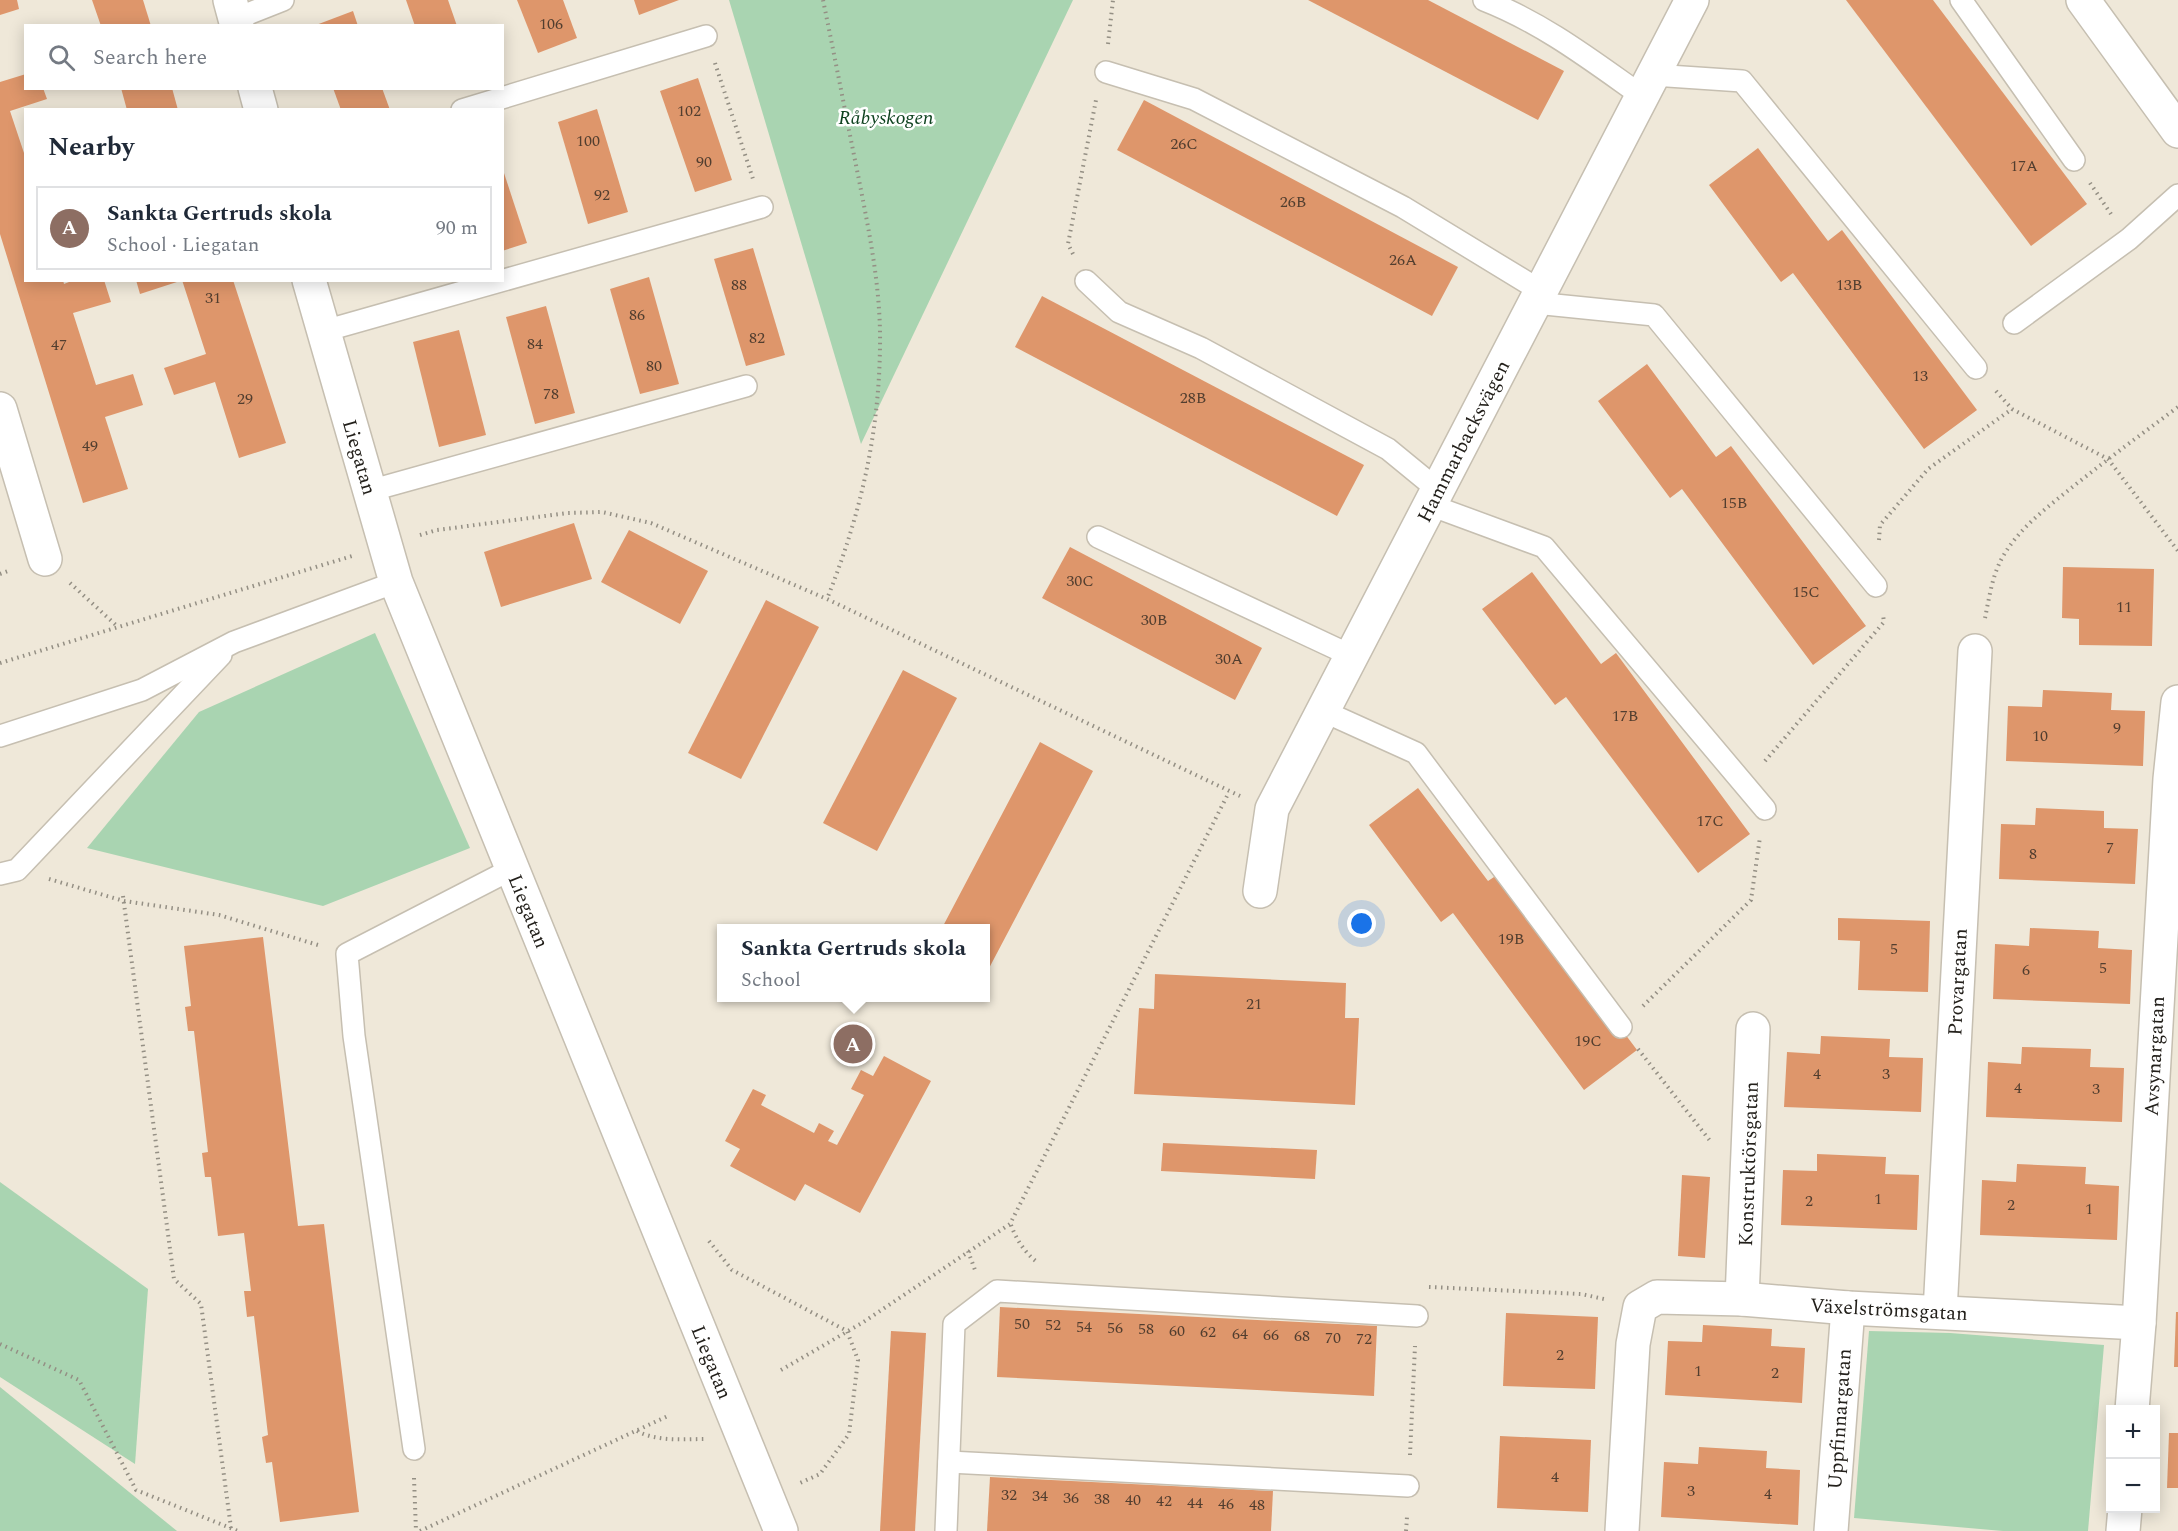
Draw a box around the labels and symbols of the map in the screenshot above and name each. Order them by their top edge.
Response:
house number: 106 [539,12,563,36]
house number: 102 [677,99,701,123]
park label: Råbyskogen [838,103,934,133]
house number: 100 [576,129,600,153]
house number: 26C [1170,132,1198,156]
house number: 90 [696,150,712,174]
house number: 17A [2010,154,2038,178]
house number: 92 [594,183,610,207]
house number: 26B [1280,190,1306,214]
house number: 26A [1389,248,1417,272]
house number: 88 [731,273,747,297]
house number: 13B [1836,273,1862,297]
house number: 31 [205,286,221,310]
house number: 86 [629,303,645,327]
house number: 82 [749,326,765,350]
house number: 84 [527,332,543,356]
house number: 47 [51,333,67,357]
house number: 80 [646,354,662,378]
street label: Hammarbacksvägen [1410,355,1518,528]
house number: 13 [1912,364,1928,388]
house number: 78 [543,382,559,406]
house number: 28B [1180,386,1206,410]
house number: 29 [237,387,253,411]
street label: Liegatan [334,416,384,499]
house number: 49 [82,434,98,458]
house number: 15B [1721,491,1747,515]
house number: 30C [1066,569,1094,593]
house number: 15C [1792,580,1820,604]
house number: 11 [2116,595,2132,619]
house number: 30B [1141,608,1167,632]
house number: 30A [1215,647,1243,671]
house number: 17B [1612,704,1638,728]
house number: 9 [2113,716,2121,740]
house number: 10 [2032,724,2048,748]
house number: 17C [1696,809,1724,833]
house number: 7 [2106,836,2114,860]
house number: 8 [2029,842,2037,866]
street label: Liegatan [500,870,557,953]
your location [1347,909,1376,938]
house number: 19B [1498,927,1524,951]
street label: Provargatan [1940,928,1976,1037]
house number: 5 [1890,937,1898,961]
house number: 5 [2099,956,2107,980]
house number: 6 [2022,958,2030,982]
house number: 21 [1246,992,1262,1016]
street label: Avsynargatan [2137,995,2173,1117]
pin: A [834,1022,872,1066]
house number: 19C [1574,1029,1602,1053]
house number: 4 [1813,1062,1821,1086]
house number: 3 [1882,1062,1890,1086]
house number: 4 [2014,1076,2022,1100]
house number: 3 [2092,1077,2100,1101]
street label: Konstruktörsgatan [1731,1081,1767,1247]
house number: 1 [1874,1187,1882,1211]
house number: 2 [1805,1189,1813,1213]
house number: 2 [2007,1193,2015,1217]
house number: 1 [2085,1197,2093,1221]
street label: Växelströmsgatan [1809,1291,1969,1329]
house number: 50 [1014,1312,1030,1336]
house number: 52 [1045,1313,1061,1337]
house number: 54 [1076,1315,1092,1339]
house number: 56 [1107,1316,1123,1340]
house number: 58 [1138,1317,1154,1341]
house number: 60 [1169,1319,1185,1343]
house number: 62 [1200,1320,1216,1344]
street label: Liegatan [683,1321,740,1404]
house number: 64 [1232,1322,1248,1346]
house number: 66 [1263,1323,1279,1347]
house number: 68 [1294,1324,1310,1348]
house number: 70 [1325,1326,1341,1350]
house number: 72 [1356,1327,1372,1351]
house number: 2 [1556,1343,1564,1367]
street label: Uppfinnargatan [1820,1347,1860,1491]
house number: 1 [1694,1359,1702,1383]
house number: 2 [1771,1361,1779,1385]
house number: 4 [1551,1465,1559,1489]
house number: 3 [1687,1479,1695,1503]
house number: 4 [1764,1482,1772,1506]
house number: 32 [1001,1483,1017,1507]
house number: 34 [1032,1484,1048,1508]
house number: 36 [1063,1486,1079,1510]
house number: 38 [1094,1487,1110,1511]
house number: 40 [1125,1488,1141,1512]
house number: 42 [1156,1489,1172,1513]
house number: 44 [1187,1491,1203,1515]
house number: 46 [1218,1492,1234,1516]
house number: 48 [1249,1493,1265,1517]

